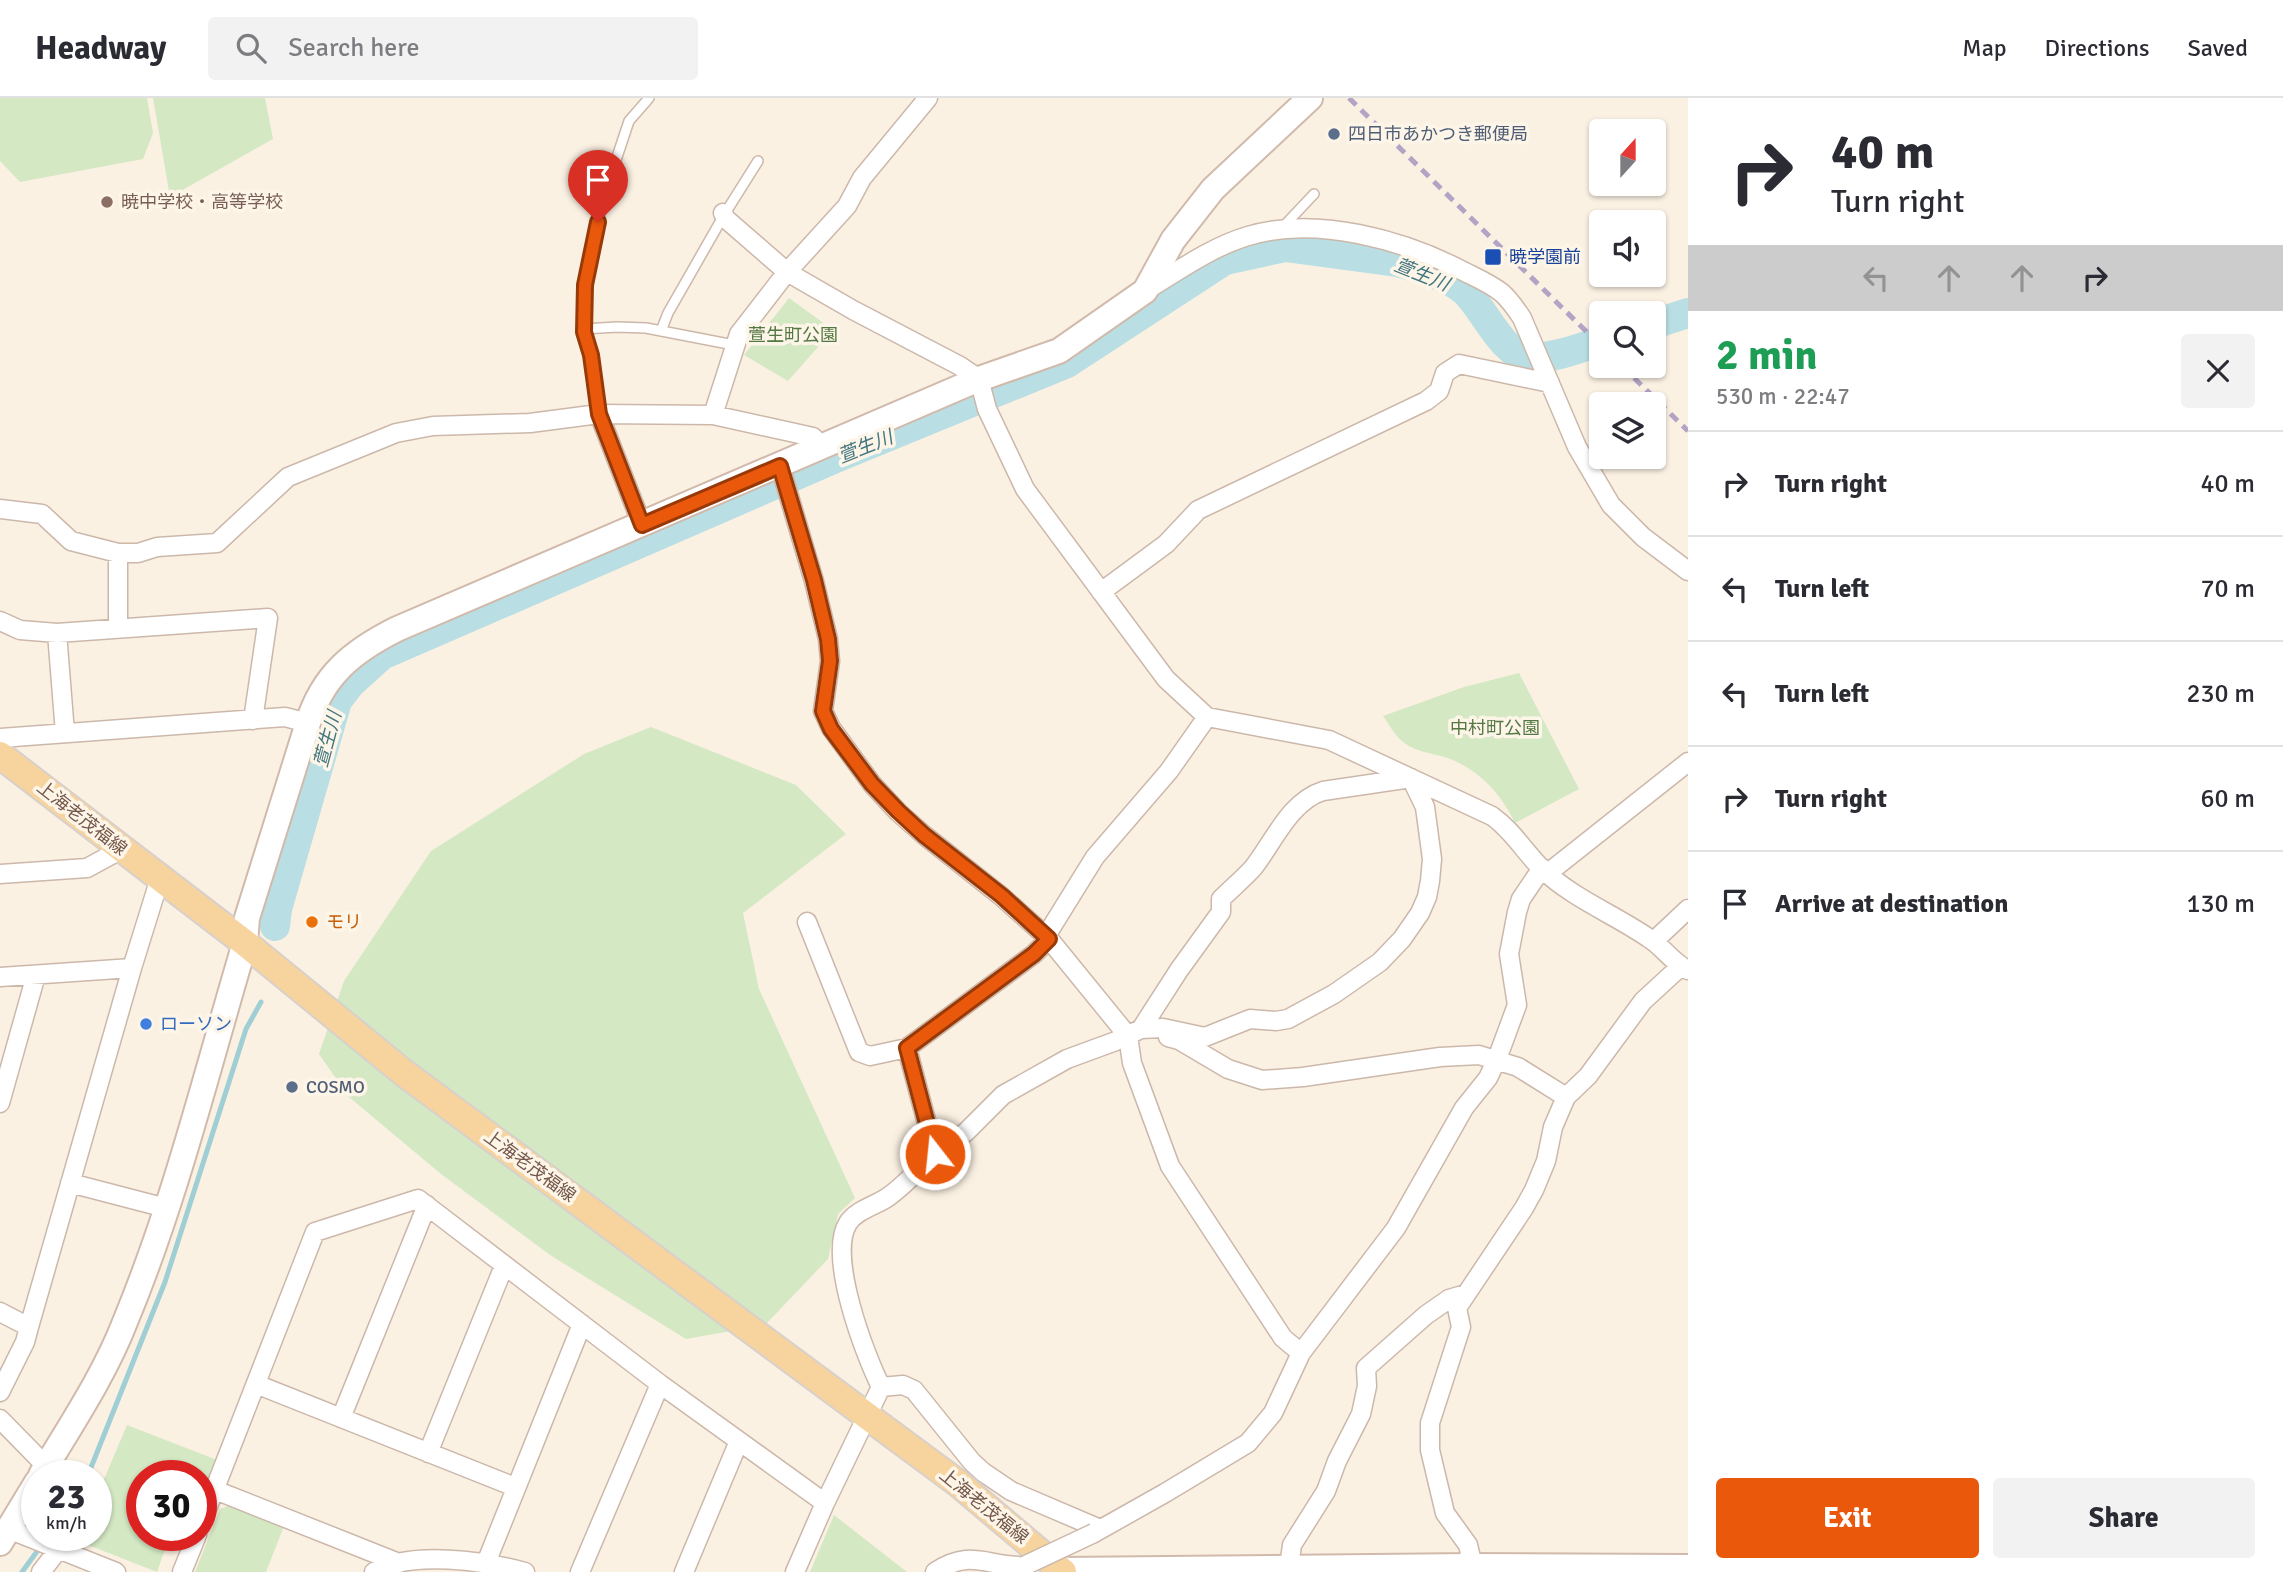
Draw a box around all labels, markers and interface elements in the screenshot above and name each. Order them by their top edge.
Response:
search box [208,17,698,80]
text: Headway [35,28,166,69]
icon: search [232,29,270,67]
text: Search here [288,32,419,64]
text: Map [1962,33,2007,63]
text: Directions [2045,33,2150,63]
text: Saved [2188,33,2248,63]
north arrow [1589,119,1666,196]
map controls [1589,119,1666,469]
text: 40 m [1831,122,1934,182]
place label: 四日市あかつき郵便局 [1348,123,1528,145]
marker: 四日市あかつき郵便局 [1326,126,1342,142]
icon: right [1716,126,1807,217]
pin [568,150,628,222]
icon: arrive [579,161,617,199]
text: Turn right [1831,182,1964,221]
place label: 暁中学校・高等学校 [121,191,283,213]
marker: 暁中学校・高等学校 [99,194,115,210]
button: sound [1589,210,1666,287]
place label: 暁学園前 [1509,246,1581,268]
marker: 暁学園前 [1483,247,1503,267]
water label: 萱生川 [1391,253,1454,297]
icon: left [1857,259,1895,297]
icon: ahead [1930,259,1968,297]
icon: ahead [2003,259,2041,297]
icon: right [2076,259,2114,297]
button: search [1589,301,1666,378]
park label: 萱生町公園 [748,324,838,346]
text: 2 min [1716,330,1817,381]
button: close [2181,334,2255,408]
text: 530 m · 22:47 [1716,382,1850,411]
button: layers [1589,392,1666,469]
water label: 萱生川 [834,424,898,469]
icon: right [1716,465,1754,503]
text: Turn right [1775,468,1887,500]
text: 40 m [2200,468,2255,500]
icon: left [1716,570,1754,608]
text: Turn left [1775,573,1869,605]
text: 70 m [2200,573,2255,605]
icon: left [1716,675,1754,713]
text: Turn left [1775,678,1869,710]
text: 230 m [2186,678,2255,710]
water label: 萱生川 [309,707,347,770]
park label: 中村町公園 [1450,717,1540,739]
street label: 上海老茂福線 [33,776,131,860]
icon: right [1716,780,1754,818]
text: Turn right [1775,783,1887,815]
text: 60 m [2200,783,2255,815]
icon: arrive [1716,885,1754,923]
text: Arrive at destination [1775,888,2008,920]
text: 130 m [2186,888,2255,920]
place label: モリ [326,911,362,933]
marker: モリ [304,914,320,930]
place label: ローソン [160,1013,232,1035]
marker: ローソン [138,1016,154,1032]
place label: COSMO [306,1076,365,1098]
marker: COSMO [284,1079,300,1095]
position arrow [898,1117,972,1191]
street label: 上海老茂福線 [480,1125,580,1207]
speed limit sign: 30 [126,1460,217,1551]
street label: 上海老茂福線 [935,1463,1033,1549]
text: 23 [48,1475,85,1518]
button: Exit [1716,1478,1979,1558]
button: Share [1993,1478,2255,1558]
text: km/h [46,1512,87,1534]

